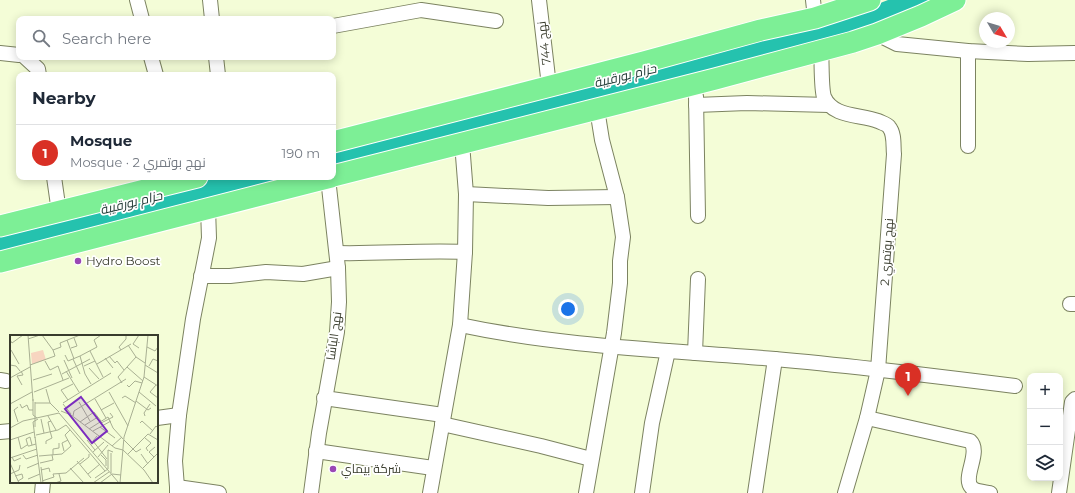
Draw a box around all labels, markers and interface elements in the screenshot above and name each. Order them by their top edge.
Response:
north arrow [979,12,1015,48]
search box [16,16,336,60]
street label: نهج 744 [533,20,555,66]
icon: search [30,27,52,49]
text: Search here [62,29,151,48]
water label: حزام بورقيبة [592,59,659,92]
text: Nearby [32,88,96,108]
text: Mosque [70,131,132,150]
text: 1 [42,145,48,161]
text: 190 m [282,145,320,161]
text: Mosque · نهج بوتمري 2 [70,154,206,170]
water label: حزام بورقيبة [98,186,165,219]
street label: نهج بوتمري 2 [877,218,899,286]
place label: Hydro Boost [86,253,160,268]
marker: Hydro Boost [73,256,83,266]
your location [558,299,578,319]
street label: نهج الباشا [323,311,345,361]
inset map [10,335,158,483]
pin: 1 [895,363,921,396]
map controls [1027,373,1063,481]
button: + [1027,373,1063,409]
button: − [1027,409,1063,445]
button: layers [1027,445,1063,481]
place label: شركة بيماي [341,461,401,479]
marker: شركة بيماي [328,464,338,474]

